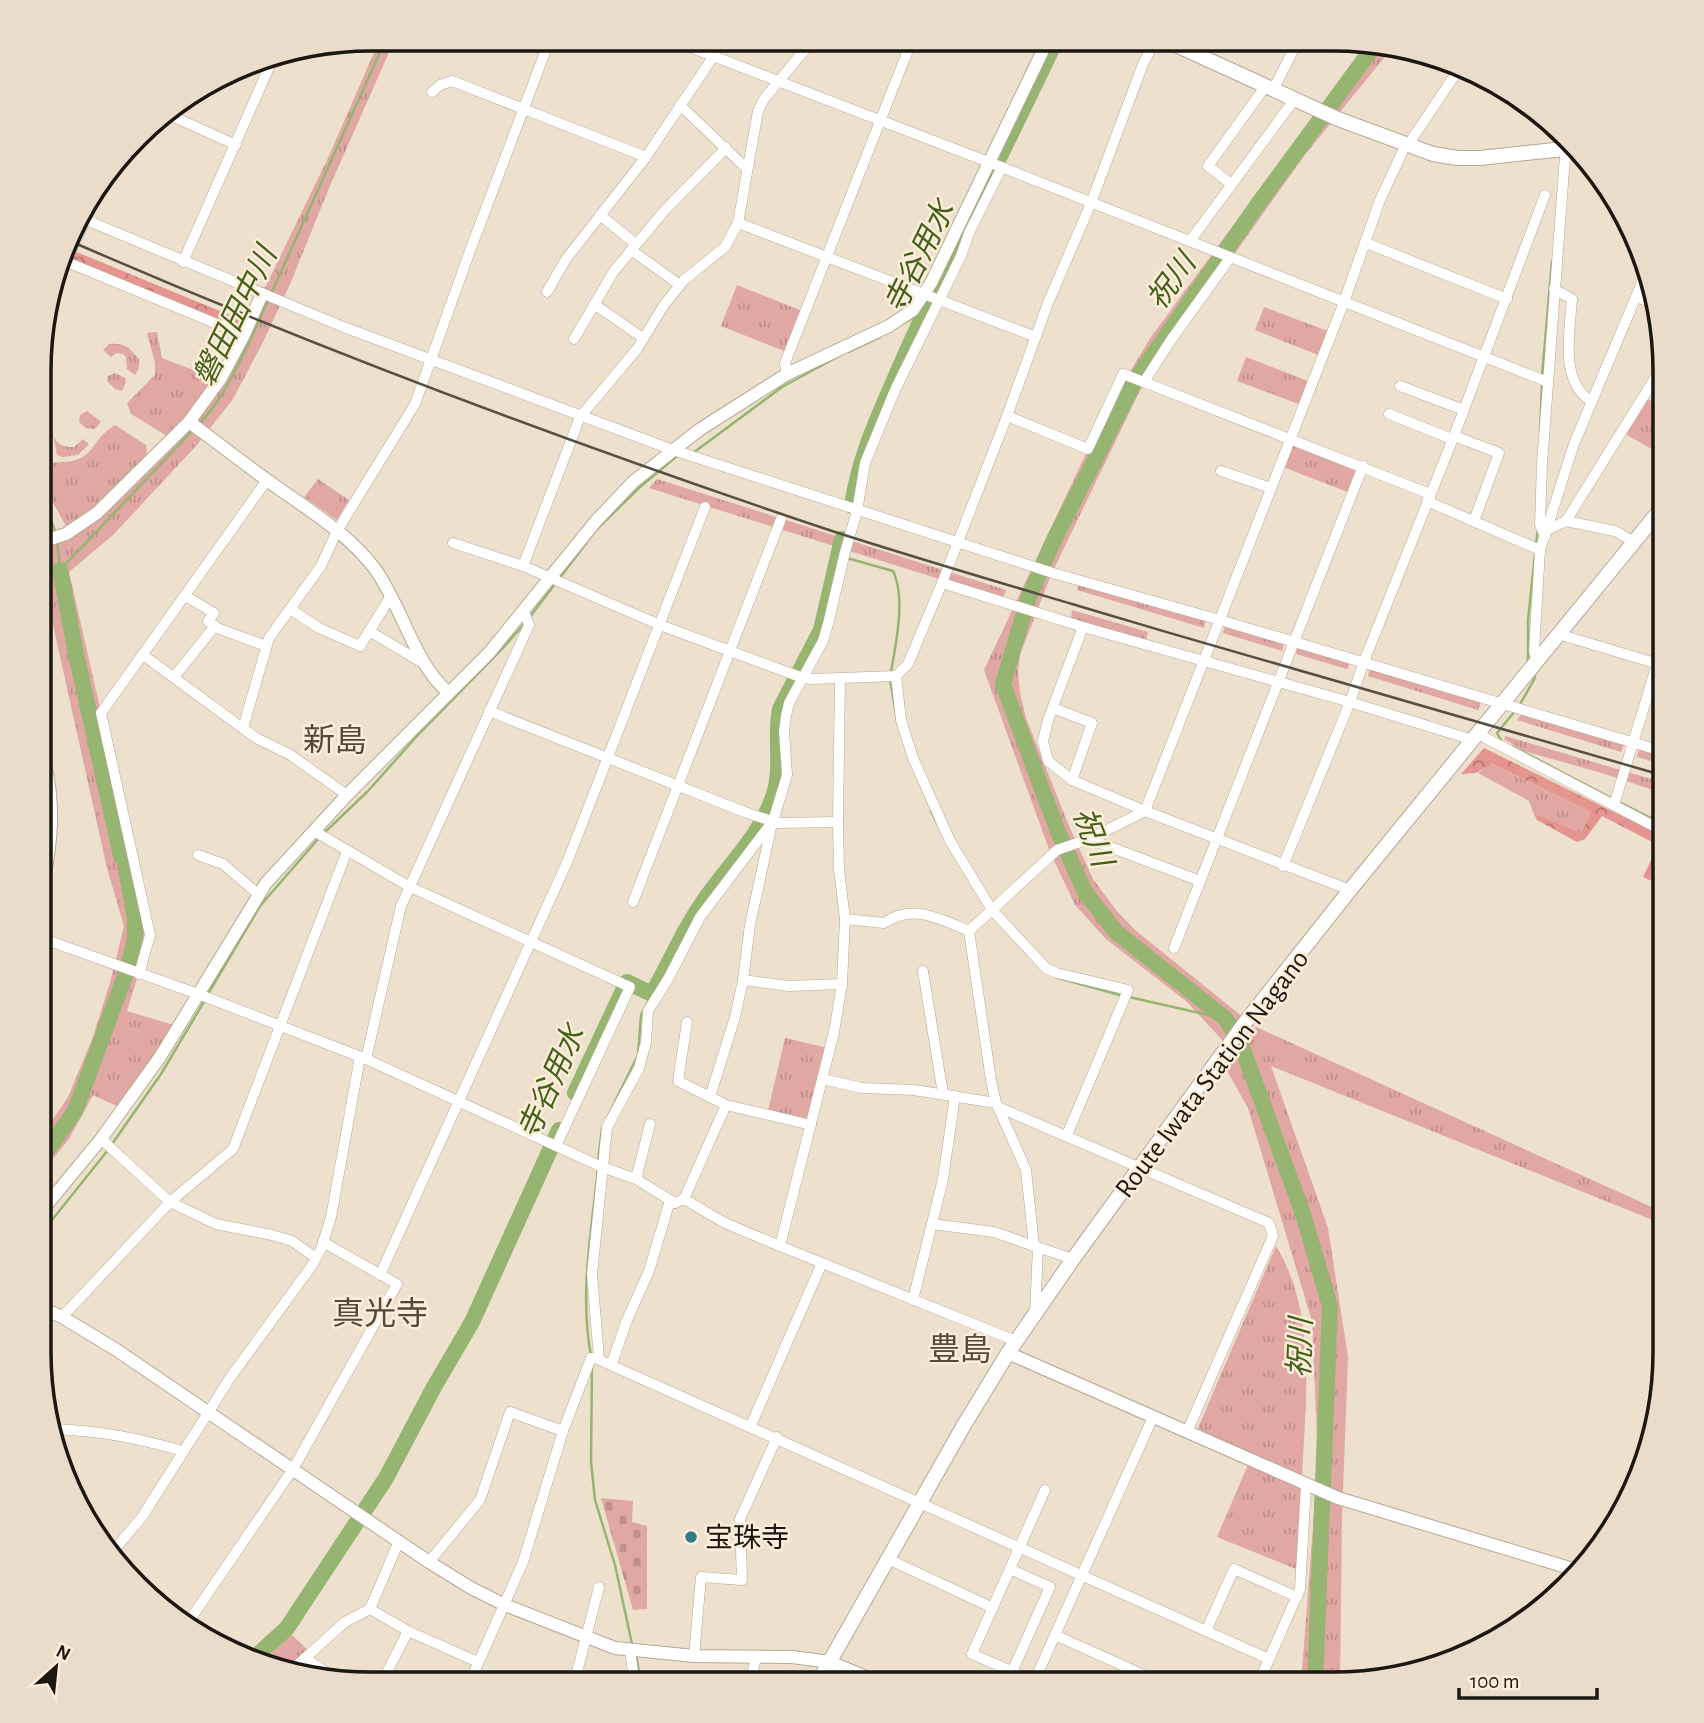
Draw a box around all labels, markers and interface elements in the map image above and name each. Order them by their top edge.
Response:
water label: 寺谷用水 [878,193,961,318]
water label: 磐田田中川 [188,239,284,390]
water label: 祝川 [1140,245,1203,315]
district label: 新島 [303,724,367,757]
water label: 祝川 [1067,803,1120,874]
street label: Route Iwata Station Nagano [1111,945,1315,1203]
water label: 寺谷用水 [512,1018,591,1143]
district label: 真光寺 [332,1297,428,1330]
water label: 祝川 [1283,1314,1317,1379]
district label: 豊島 [928,1332,992,1366]
place label: 宝珠寺 [705,1523,789,1553]
marker: 宝珠寺 [683,1529,699,1545]
north arrow [21,1632,91,1702]
text: N [53,1642,73,1665]
scale bar [1459,1656,1597,1700]
text: 100 m [1470,1671,1520,1692]

